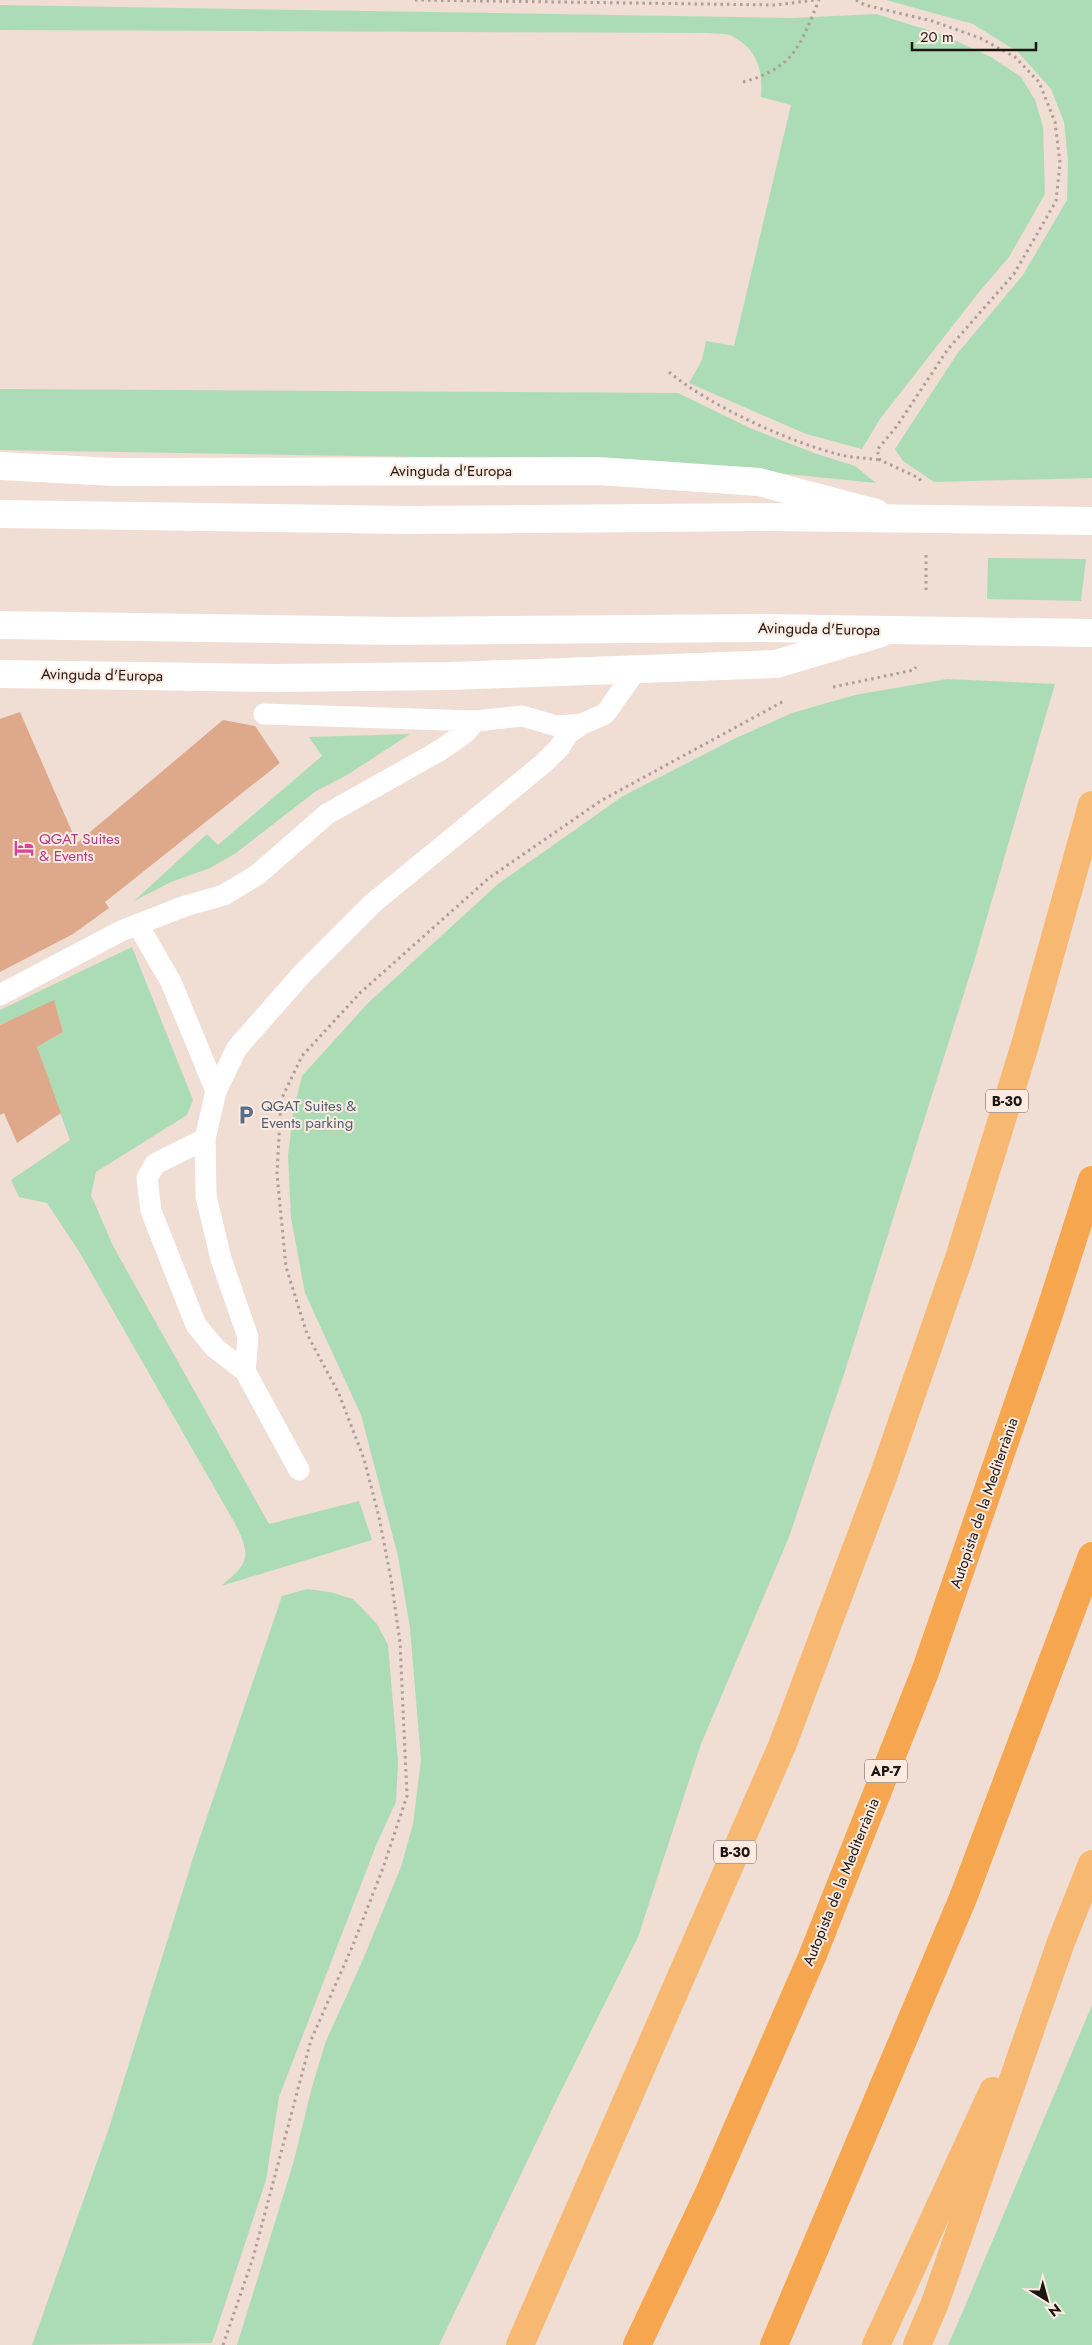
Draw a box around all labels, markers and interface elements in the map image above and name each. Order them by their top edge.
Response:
scale bar [912,20,1036,52]
text: 20 m [920,26,954,48]
street label: Avinguda d'Europa [390,460,512,482]
street label: Avinguda d'Europa [758,617,880,641]
street label: Avinguda d'Europa [41,663,163,687]
place label: QGAT Suites & Events [39,828,120,867]
hotel icon: QGAT Suites & Events [13,837,35,859]
road number: B-30 [986,1090,1028,1112]
place label: QGAT Suites & Events parking [261,1095,356,1134]
parking icon: QGAT Suites & Events parking [235,1104,257,1126]
street label: Autopista de la Mediterrània [944,1415,1024,1591]
road number: AP-7 [865,1760,907,1782]
street label: Autopista de la Mediterrània [797,1795,885,1969]
road number: B-30 [714,1840,756,1864]
north arrow [1022,2275,1072,2325]
text: N [1044,2299,1065,2322]

